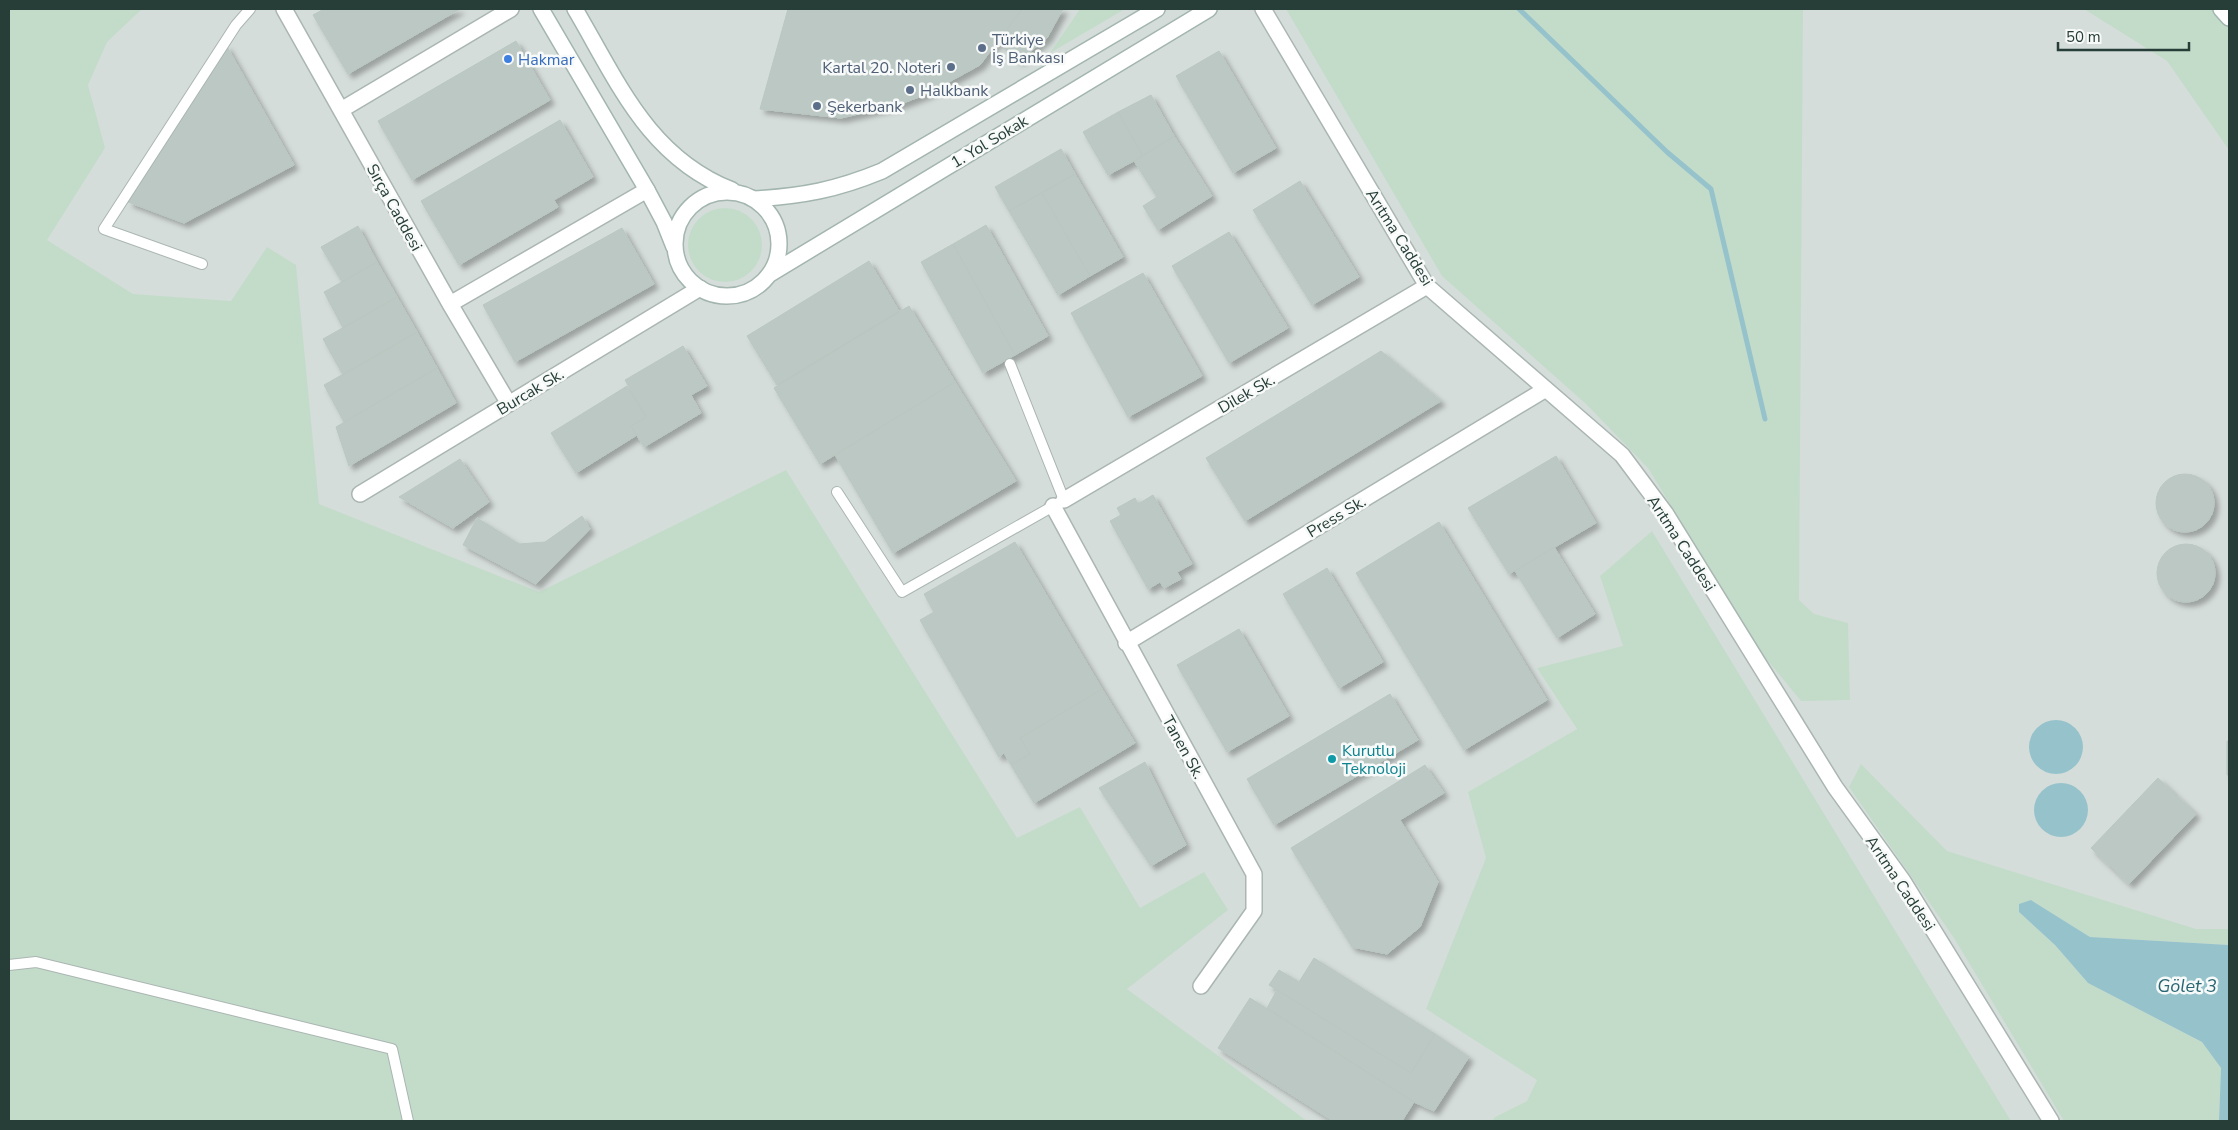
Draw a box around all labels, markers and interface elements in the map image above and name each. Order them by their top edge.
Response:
scale bar [2058,20,2189,52]
text: 50 m [2066,27,2101,47]
place label: Türkiye İş Bankası [992,29,1064,69]
marker: Türkiye İş Bankası [976,42,988,54]
place label: Hakmar [518,49,575,71]
marker: Hakmar [502,53,514,65]
place label: Kartal 20. Noteri [822,57,941,79]
marker: Kartal 20. Noteri [945,61,957,73]
place label: Halkbank [920,80,989,102]
marker: Halkbank [904,84,916,96]
place label: Şekerbank [827,96,903,118]
marker: Şekerbank [811,100,823,112]
street label: 1. Yol Sokak [947,110,1033,174]
street label: Sırça Caddesi [361,160,427,255]
street label: Arıtma Caddesi [1361,185,1438,290]
street label: Burcak Sk. [493,363,568,421]
street label: Dilek Sk. [1214,369,1279,419]
street label: Press Sk. [1303,491,1370,543]
street label: Arıtma Caddesi [1642,491,1720,596]
street label: Tanen Sk. [1157,712,1210,783]
place label: Kurutlu Teknoloji [1342,740,1406,780]
marker: Kurutlu Teknoloji [1326,753,1338,765]
street label: Arıtma Caddesi [1860,832,1940,936]
water label: Gölet 3 [2157,974,2217,998]

